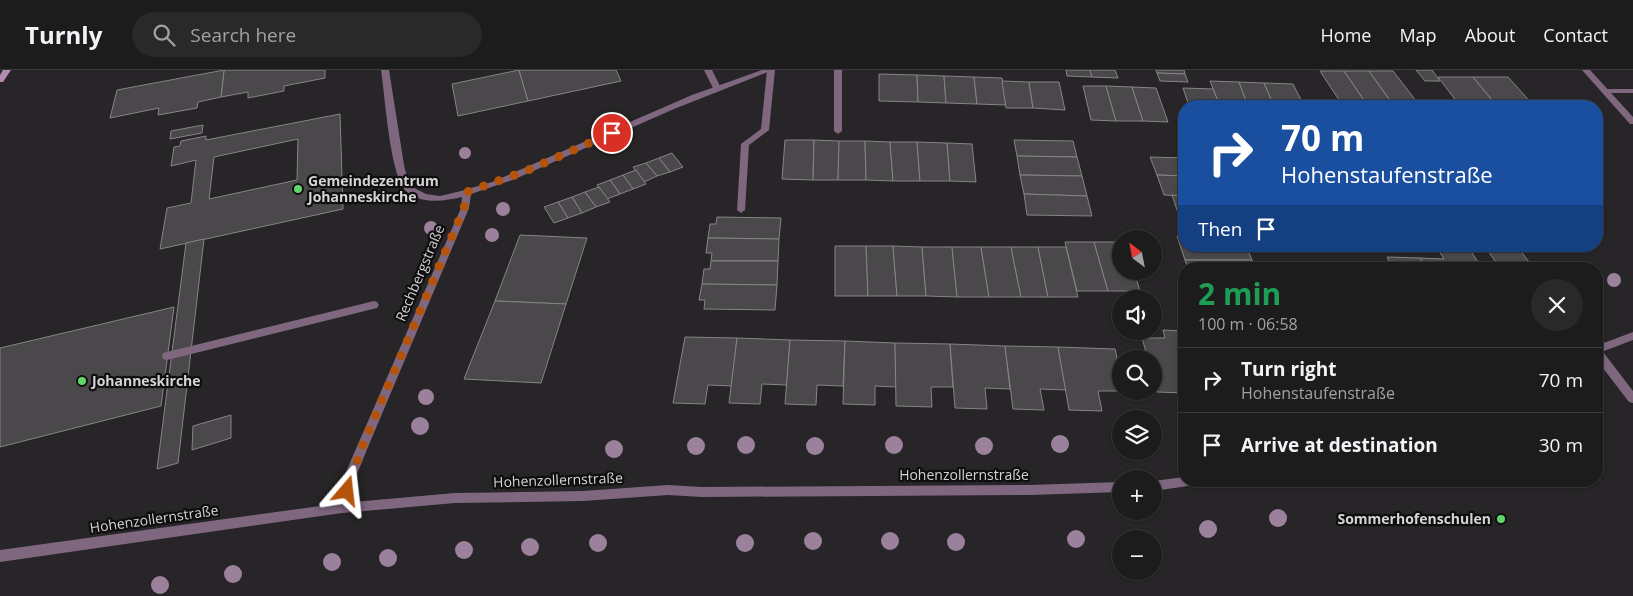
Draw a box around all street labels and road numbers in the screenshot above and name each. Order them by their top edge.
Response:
street label: Rechbergstraße [391,221,449,324]
street label: Hohenzollernstraße [899,465,1029,484]
street label: Hohenzollernstraße [493,468,623,491]
street label: Hohenzollernstraße [88,500,220,537]

